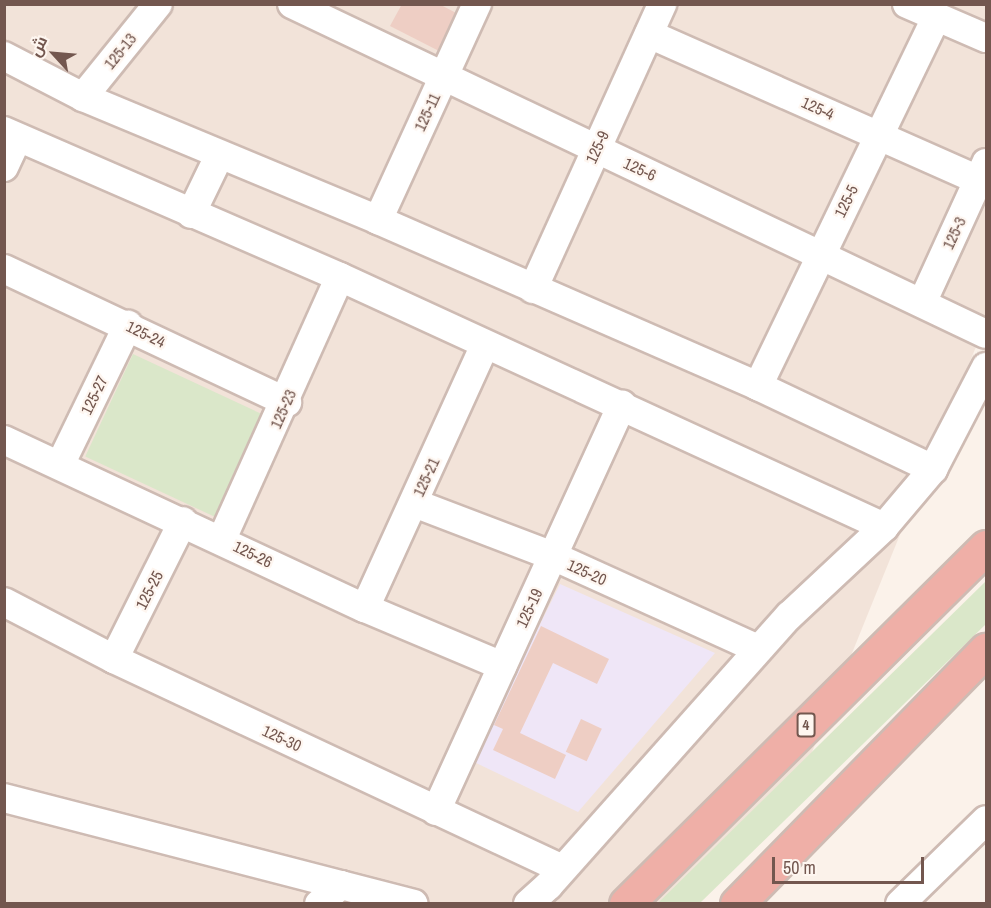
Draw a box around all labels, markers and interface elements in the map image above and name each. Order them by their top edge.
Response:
north arrow [24,24,84,84]
street label: 125-13 [100,29,140,73]
text: ش [23,32,52,60]
street label: 125-11 [410,90,444,134]
street label: 125-4 [799,92,837,124]
street label: 125-9 [581,128,613,166]
street label: 125-6 [621,153,659,185]
street label: 125-5 [830,182,862,220]
street label: 125-3 [938,214,970,252]
street label: 125-24 [123,316,169,352]
street label: 125-27 [76,372,112,418]
street label: 125-23 [266,386,300,432]
street label: 125-21 [409,454,443,500]
street label: 125-26 [230,536,276,572]
street label: 125-20 [564,555,610,589]
street label: 125-25 [131,567,167,613]
street label: 125-19 [512,585,546,631]
road number: 4 [796,713,816,737]
street label: 125-30 [259,721,305,755]
scale bar [775,845,926,883]
text: 50 m [783,855,816,880]

